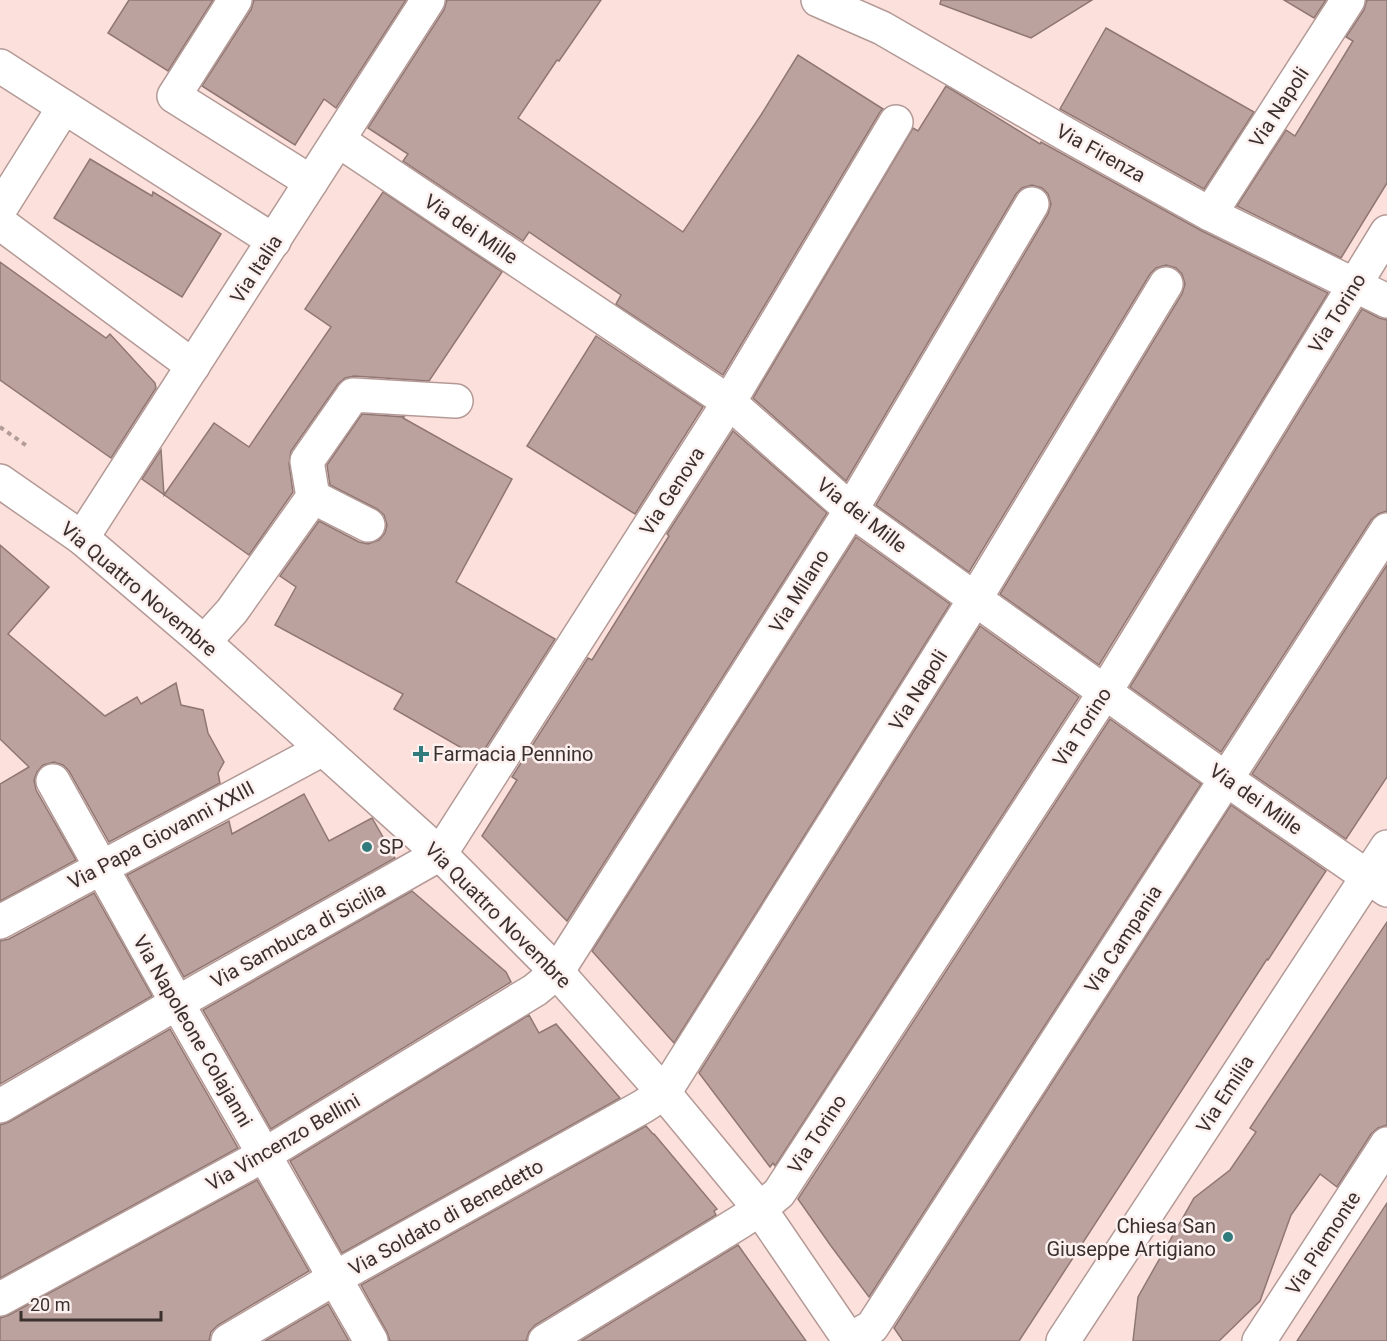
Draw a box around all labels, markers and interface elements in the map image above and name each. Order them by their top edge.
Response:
street label: Via Napoli [1244,62,1314,152]
street label: Via Firenza [1052,119,1150,187]
street label: Via dei Mille [420,189,522,269]
street label: Via Italia [225,230,287,308]
street label: Via Torino [1303,269,1371,357]
street label: Via Genova [635,442,709,540]
street label: Via dei Mille [812,472,912,558]
street label: Via Quattro Novembre [56,517,222,661]
street label: Via Milano [764,545,834,637]
street label: Via Napoli [884,645,952,735]
street label: Via Torino [1048,683,1116,771]
place label: Farmacia Pennino [433,742,593,766]
marker: Farmacia Pennino [414,747,428,761]
street label: Via dei Mille [1205,758,1307,840]
street label: Via Papa Giovanni XXIII [64,776,258,894]
place label: SP [379,835,404,859]
street label: Via Quattro Novembre [420,837,576,993]
marker: SP [360,840,374,854]
street label: Via Sambuca di Sicilia [206,877,390,993]
street label: Via Campania [1079,881,1167,997]
street label: Via Napoleone Colajanni [128,931,258,1131]
street label: Via Emilia [1191,1051,1259,1137]
street label: Via Vincenzo Bellini [202,1088,364,1196]
street label: Via Torino [783,1090,851,1178]
street label: Via Soldato di Benedetto [345,1154,547,1280]
street label: Via Piemonte [1281,1187,1365,1299]
place label: Chiesa San Giuseppe Artigiano [1046,1214,1216,1261]
marker: Chiesa San Giuseppe Artigiano [1221,1230,1235,1244]
scale bar [21,1284,160,1322]
text: 20 m [30,1294,70,1315]

